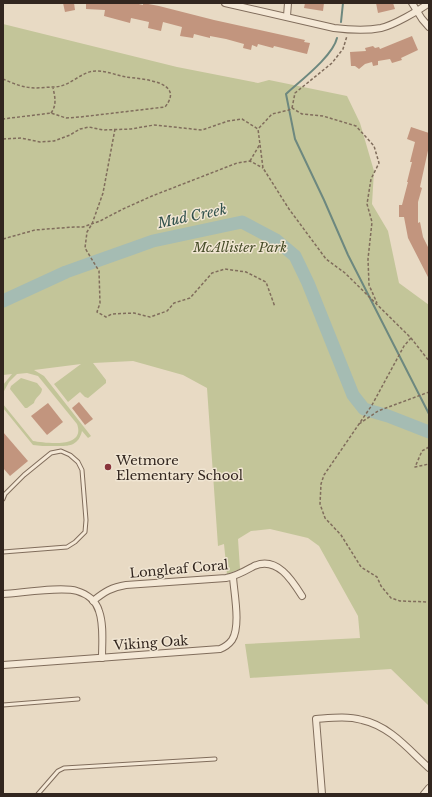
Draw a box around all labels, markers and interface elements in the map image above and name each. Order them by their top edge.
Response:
water label: Mud Creek [155,200,228,232]
park label: McAllister Park [192,239,287,256]
place label: Wetmore Elementary School [115,452,243,484]
marker: Wetmore Elementary School [103,462,113,472]
street label: Longleaf Coral [129,556,229,582]
street label: Viking Oak [112,632,189,654]

